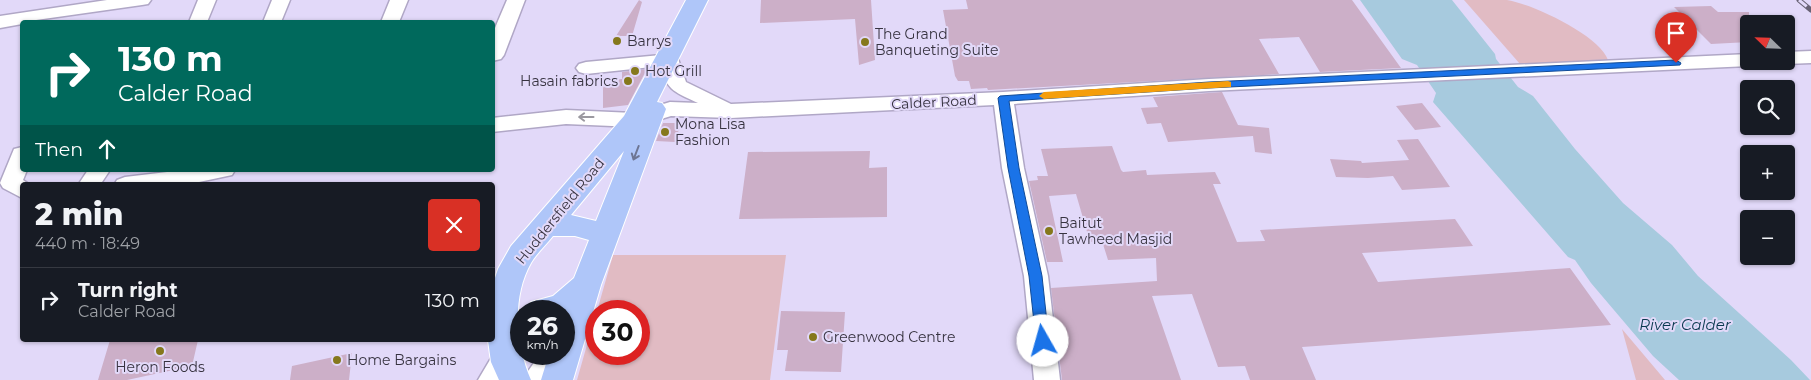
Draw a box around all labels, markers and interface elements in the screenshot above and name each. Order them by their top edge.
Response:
pin [1655,12,1697,63]
north arrow [1740,15,1795,70]
map controls [1740,15,1795,265]
icon: arrive [1662,19,1690,47]
place label: The Grand Banqueting Suite [875,25,998,59]
place label: Barrys [627,32,671,50]
marker: Barrys [611,35,623,47]
marker: The Grand Banqueting Suite [859,36,871,48]
text: 130 m [118,37,223,80]
icon: right [35,40,100,105]
place label: Hot Grill [645,62,702,80]
marker: Hot Grill [629,65,641,77]
place label: Hasain fabrics [520,72,618,90]
marker: Hasain fabrics [622,75,634,87]
text: Calder Road [118,80,253,107]
button: search [1740,80,1795,135]
street label: Calder Road [891,91,977,113]
one-way arrow [578,112,594,122]
place label: Mona Lisa Fashion [675,115,746,149]
marker: Mona Lisa Fashion [659,126,671,138]
icon: ahead [93,135,121,163]
text: Then [35,138,83,161]
one-way arrow [631,145,641,160]
button: + [1740,145,1795,200]
street label: Huddersfield Road [512,154,608,268]
text: 2 min [35,196,123,233]
button: close [428,199,480,251]
button: − [1740,210,1795,265]
place label: Baitut Tawheed Masjid [1059,214,1172,248]
marker: Baitut Tawheed Masjid [1043,225,1055,237]
text: 440 m · 18:49 [35,234,140,253]
text: Turn right [78,279,178,302]
icon: right [35,286,63,314]
text: 130 m [425,289,480,312]
speed limit sign: 30 [585,300,650,365]
text: Calder Road [78,302,176,321]
text: 26 [527,311,558,341]
position arrow [1016,314,1068,366]
water label: River Calder [1639,315,1732,334]
place label: Greenwood Centre [823,328,955,346]
marker: Greenwood Centre [807,331,819,343]
text: km/h [526,337,559,352]
marker: Heron Foods [154,345,166,357]
place label: Home Bargains [347,351,456,369]
marker: Home Bargains [331,354,343,366]
place label: Heron Foods [115,358,205,376]

